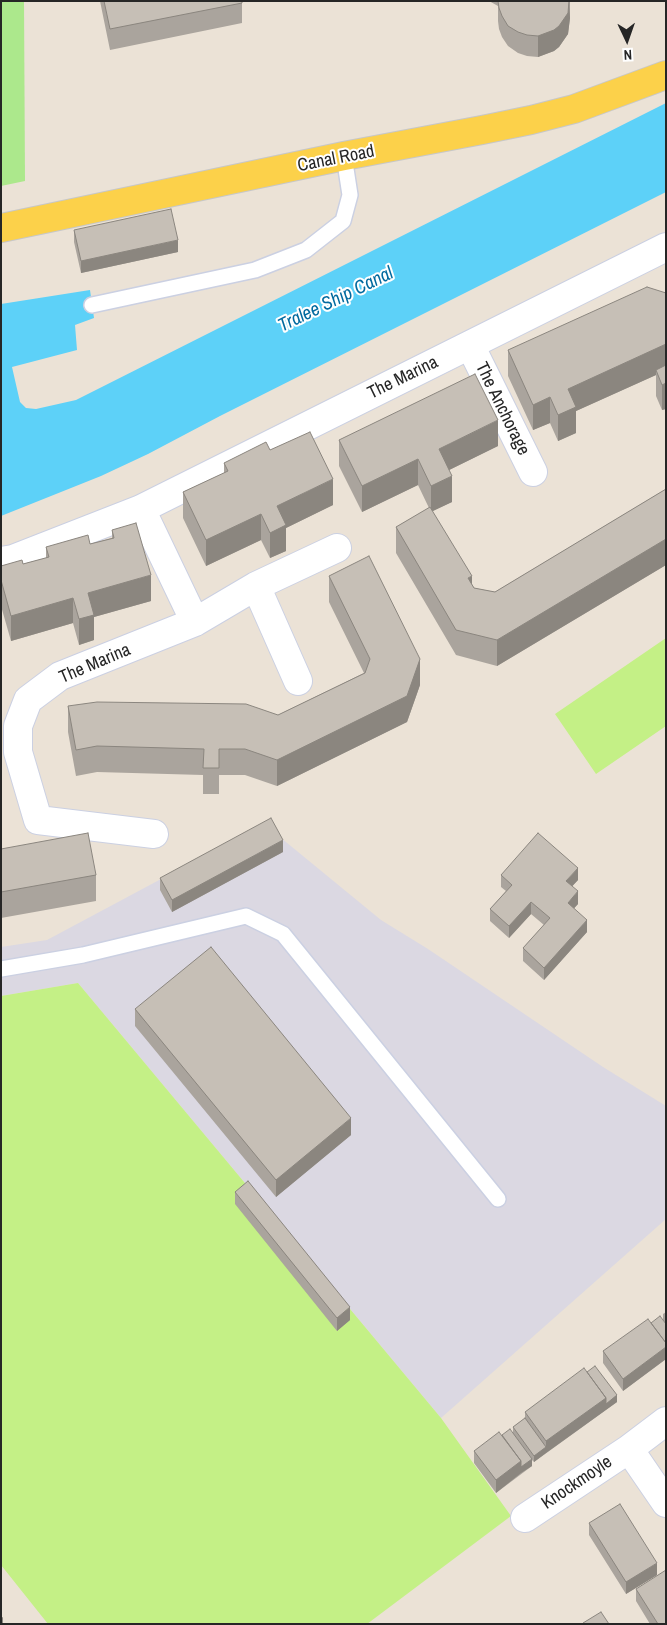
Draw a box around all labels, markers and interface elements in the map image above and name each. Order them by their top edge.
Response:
north arrow [602,15,652,65]
text: N [623,46,632,64]
street label: Canal Road [296,141,376,177]
water label: Tralee Ship Canal [275,262,397,338]
street label: The Marina [364,352,442,404]
street label: The Anchorage [470,359,534,459]
street label: The Marina [56,639,134,689]
street label: Knockmoyle [538,1452,616,1514]

